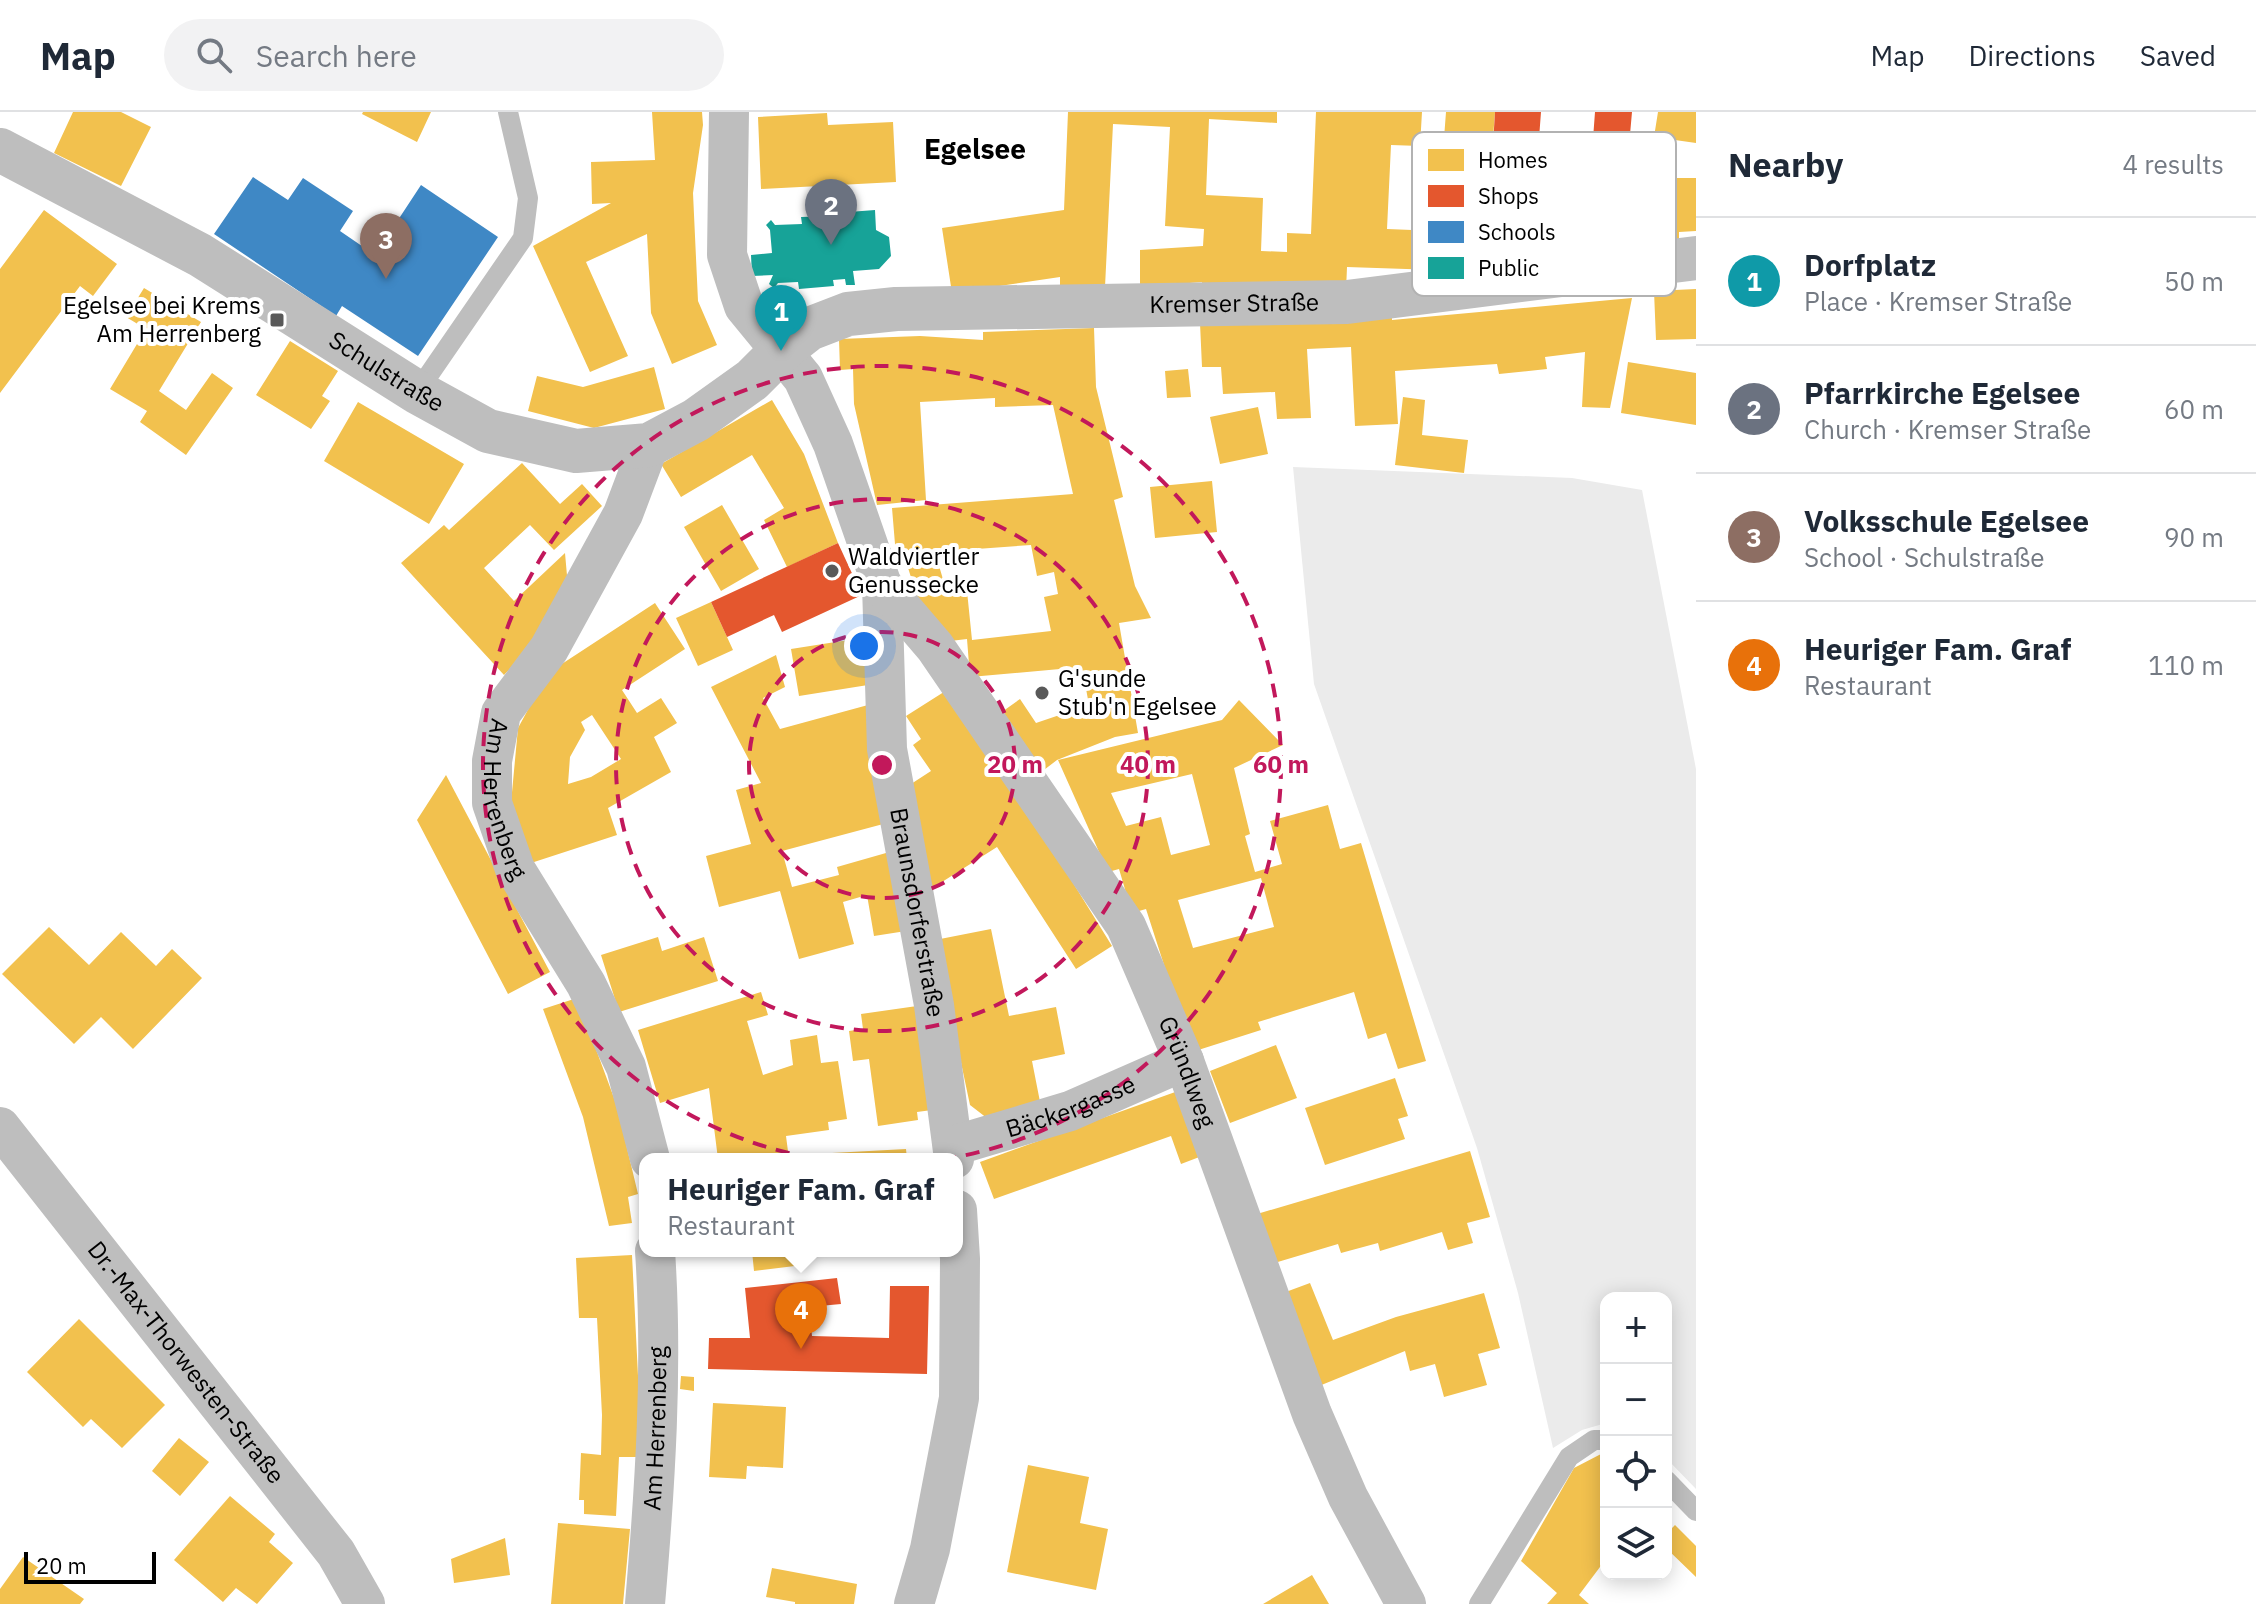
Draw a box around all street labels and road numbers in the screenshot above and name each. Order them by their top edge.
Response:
street label: Kremser Straße [1149,285,1319,320]
street label: Schulstraße [323,323,450,419]
street label: Am Herrenberg [477,716,535,886]
street label: Braunsdorferstraße [883,805,952,1019]
street label: Gründlweg [1152,1011,1224,1132]
street label: Bäckergasse [1002,1067,1140,1144]
street label: Dr.-Max-Thorwesten-Straße [81,1234,292,1490]
street label: Am Herrenberg [635,1346,673,1512]

